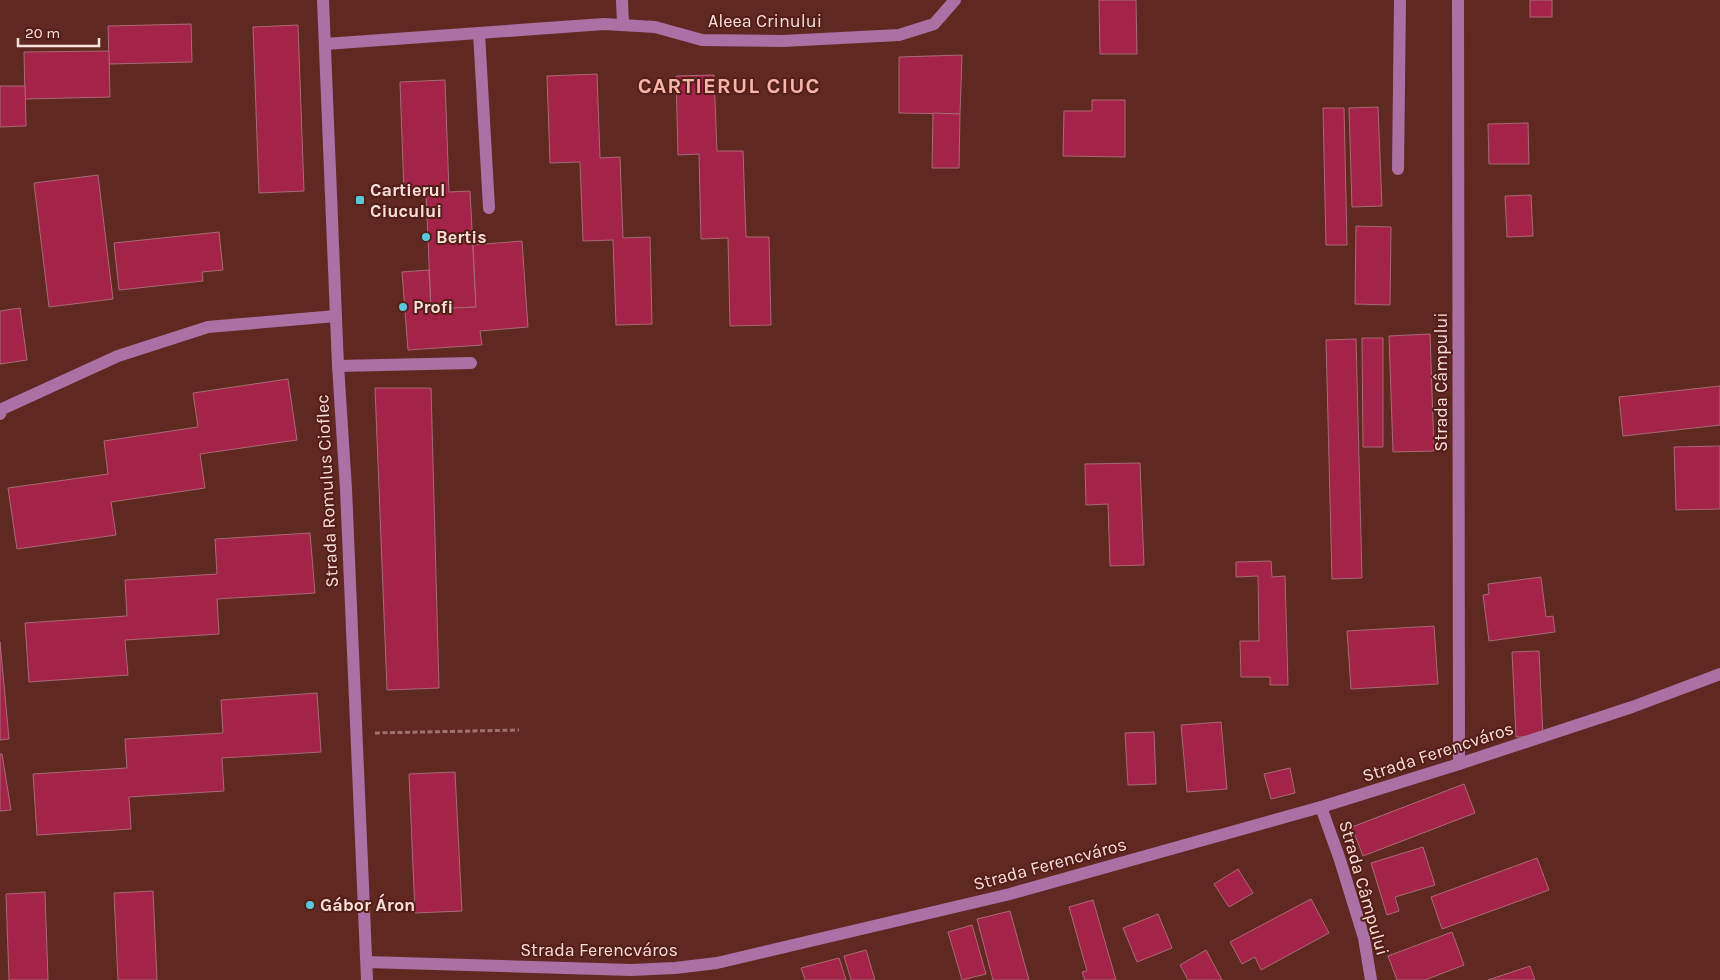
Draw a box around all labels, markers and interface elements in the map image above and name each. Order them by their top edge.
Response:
street label: Aleea Crinului [708,10,822,32]
scale bar [18,15,99,47]
text: 20 m [25,24,60,42]
district label: CARTIERUL CIUC [638,73,820,99]
place label: Cartierul Ciucului [370,179,445,222]
marker: Cartierul Ciucului [354,194,366,206]
place label: Bertis [436,226,487,248]
marker: Bertis [420,231,432,243]
place label: Profi [413,296,453,318]
marker: Profi [397,301,409,313]
street label: Strada Câmpului [1430,312,1452,452]
street label: Strada Romulus Cioflec [311,394,343,588]
street label: Strada Ferencváros [1360,717,1516,787]
street label: Strada Câmpului [1334,818,1394,958]
street label: Strada Ferencváros [971,833,1129,895]
place label: Gábor Áron [320,893,415,916]
marker: Gábor Áron [304,899,316,911]
street label: Strada Ferencváros [520,939,678,961]

